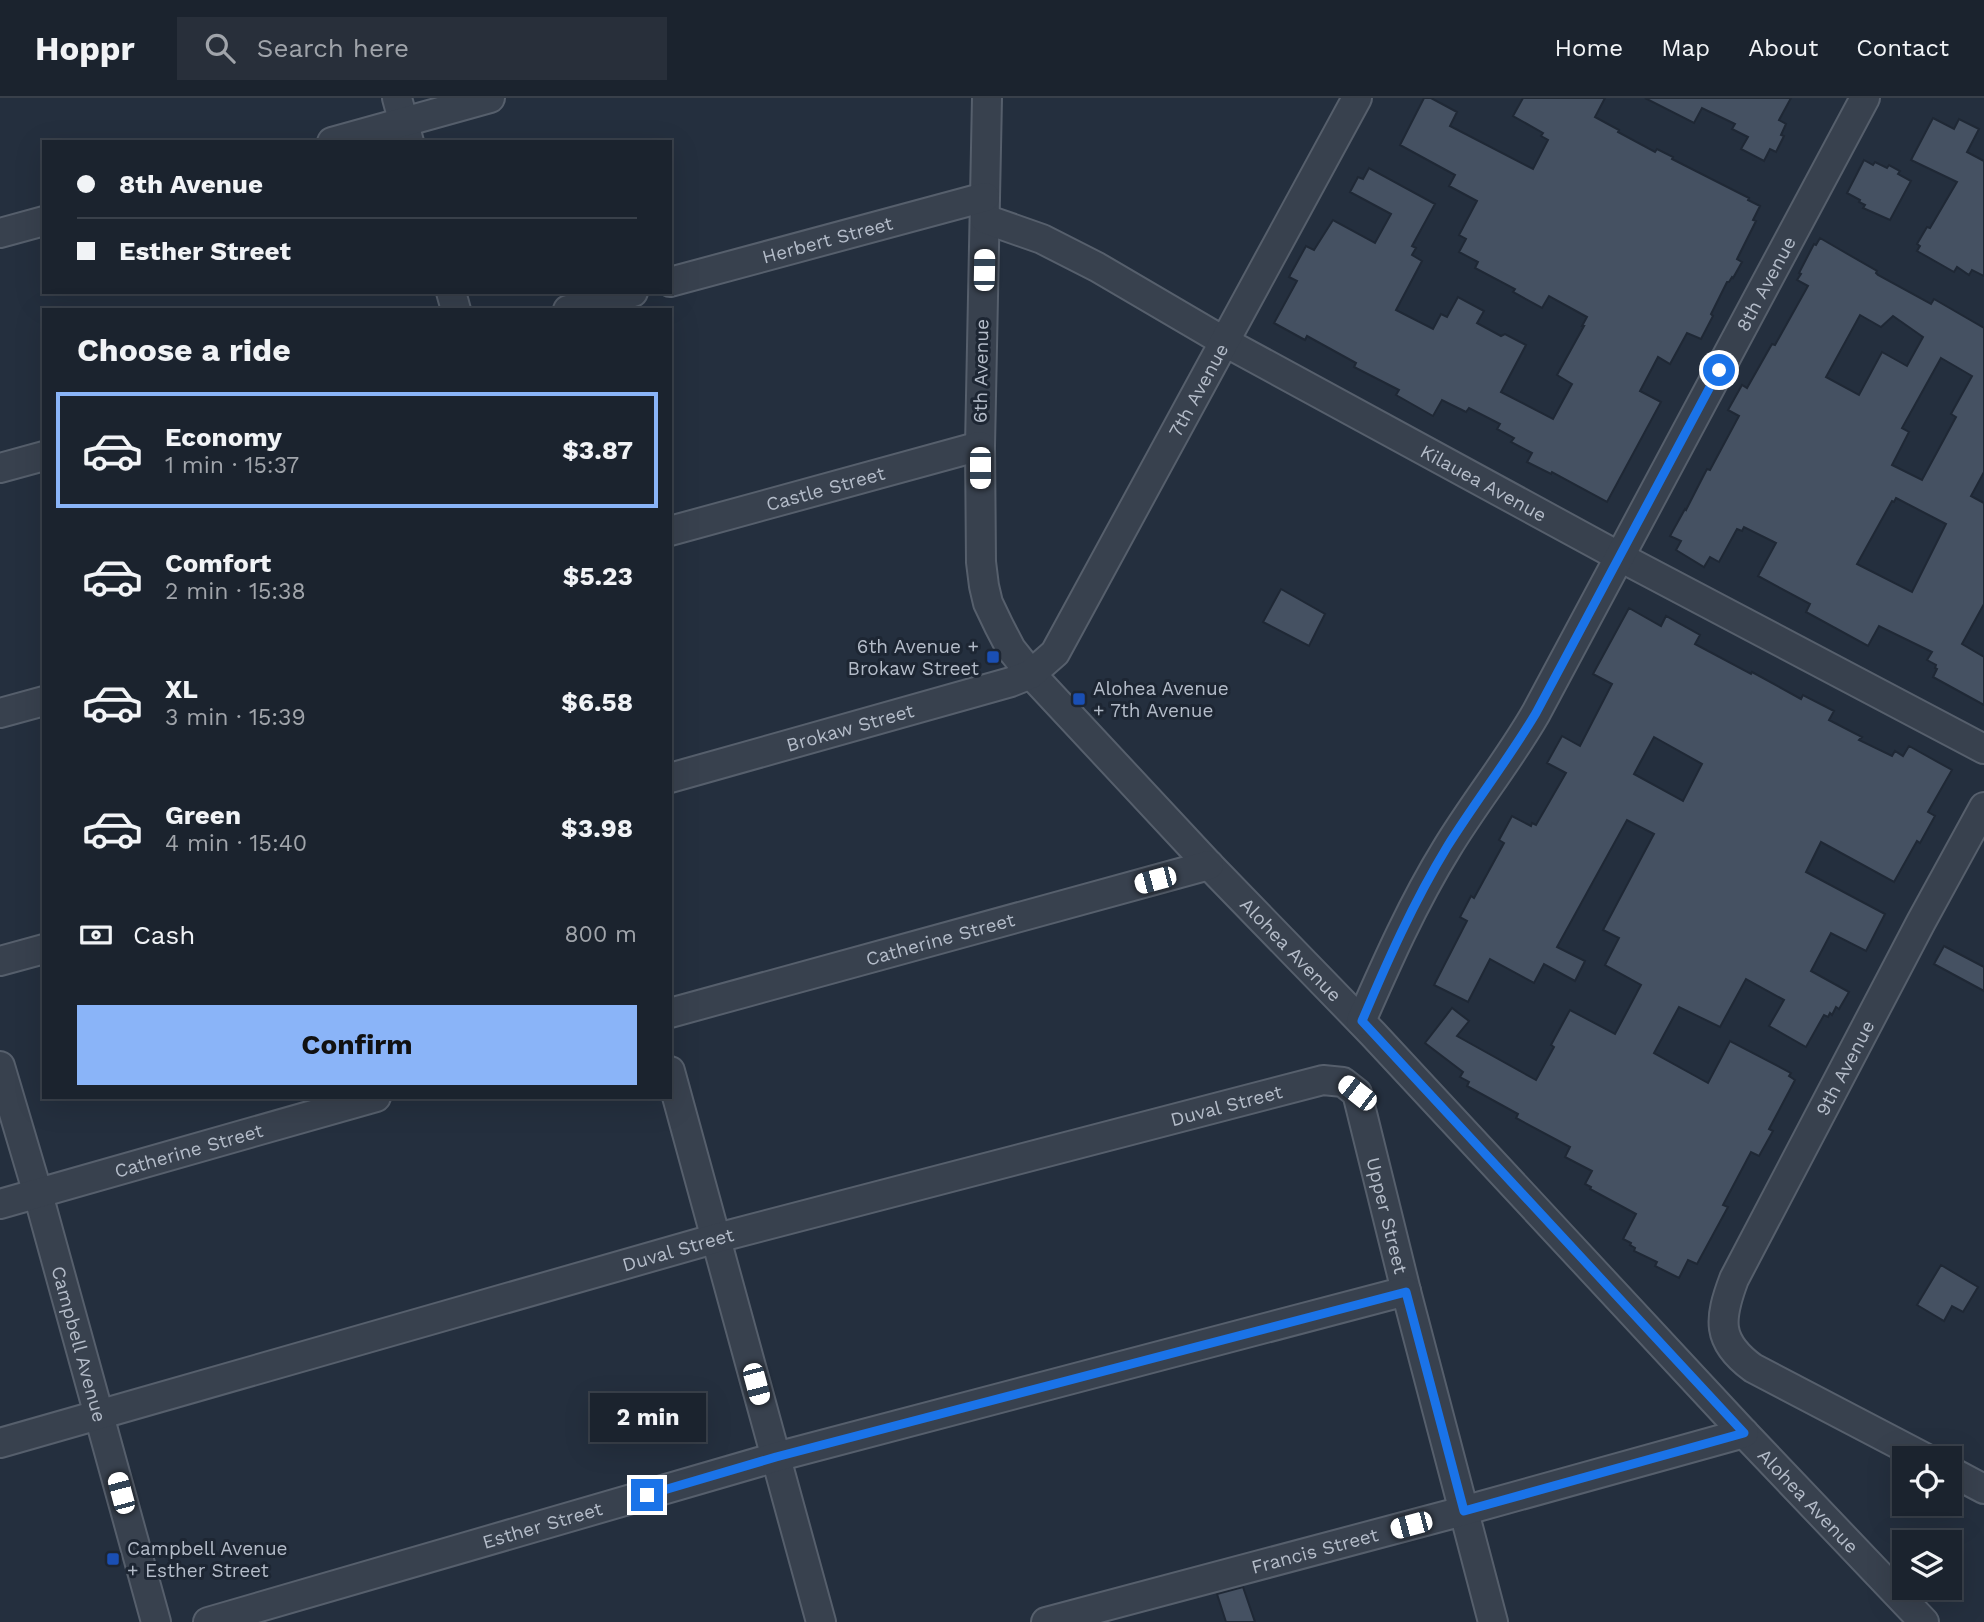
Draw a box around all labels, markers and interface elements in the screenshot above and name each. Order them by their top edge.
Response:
search box [177,17,667,80]
text: Hoppr [35,29,135,68]
icon: search [201,29,239,67]
text: Search here [257,33,409,63]
text: Home [1555,34,1623,62]
text: Map [1661,34,1710,62]
text: About [1748,34,1818,62]
text: Contact [1856,34,1949,62]
text: 8th Avenue [119,169,263,199]
street label: Herbert Street [760,211,895,268]
street label: 8th Avenue [1731,232,1800,335]
text: Esther Street [119,236,291,266]
car [974,249,995,291]
street label: 6th Avenue [969,319,993,423]
text: Choose a ride [77,331,291,369]
street label: 7th Avenue [1163,339,1233,441]
route start [1703,354,1735,386]
icon: car [81,419,144,482]
text: Economy [165,422,282,452]
text: $3.87 [562,435,633,465]
street label: Kilauea Avenue [1417,439,1551,526]
car [970,447,991,489]
text: 1 min · 15:37 [165,452,299,479]
street label: Castle Street [763,461,887,516]
icon: car [81,545,144,608]
text: Comfort [165,548,271,578]
text: $5.23 [563,561,633,591]
text: 2 min · 15:38 [165,578,306,605]
place label: 6th Avenue + Brokaw Street [847,635,979,680]
marker: 6th Avenue + Brokaw Street [985,649,1001,665]
icon: car [81,671,144,734]
text: XL [165,674,198,704]
place label: Alohea Avenue + 7th Avenue [1093,677,1229,722]
text: $6.58 [561,687,633,717]
marker: Alohea Avenue + 7th Avenue [1071,691,1087,707]
street label: Brokaw Street [784,698,916,756]
text: 3 min · 15:39 [165,704,306,731]
icon: car [81,797,144,860]
text: Green [165,800,241,830]
text: $3.98 [561,813,633,843]
text: 4 min · 15:40 [165,830,307,857]
car [1132,864,1179,896]
street label: Alohea Avenue [1235,893,1347,1006]
street label: Catherine Street [863,907,1017,970]
icon: cash [77,916,115,954]
text: Cash [133,920,195,950]
text: 800 m [564,921,637,948]
button: Confirm [77,1005,637,1085]
street label: 9th Avenue [1810,1016,1879,1119]
car [1334,1072,1381,1114]
street label: Duval Street [1168,1080,1285,1131]
street label: Catherine Street [112,1118,265,1182]
street label: Upper Street [1362,1155,1413,1276]
street label: Duval Street [620,1223,736,1276]
street label: Campbell Avenue [47,1263,112,1424]
car [741,1361,772,1407]
callout: 2 min [589,1394,705,1442]
text: 2 min [617,1404,679,1431]
street label: Alohea Avenue [1753,1444,1864,1558]
map controls [1892,1446,1962,1600]
button: locate [1892,1446,1962,1516]
car [106,1470,137,1516]
route end [631,1479,663,1511]
street label: Esther Street [479,1497,605,1553]
car [1388,1509,1435,1541]
street label: Francis Street [1249,1523,1381,1578]
button: layers [1892,1530,1962,1600]
place label: Campbell Avenue + Esther Street [127,1537,288,1582]
marker: Campbell Avenue + Esther Street [105,1551,121,1567]

